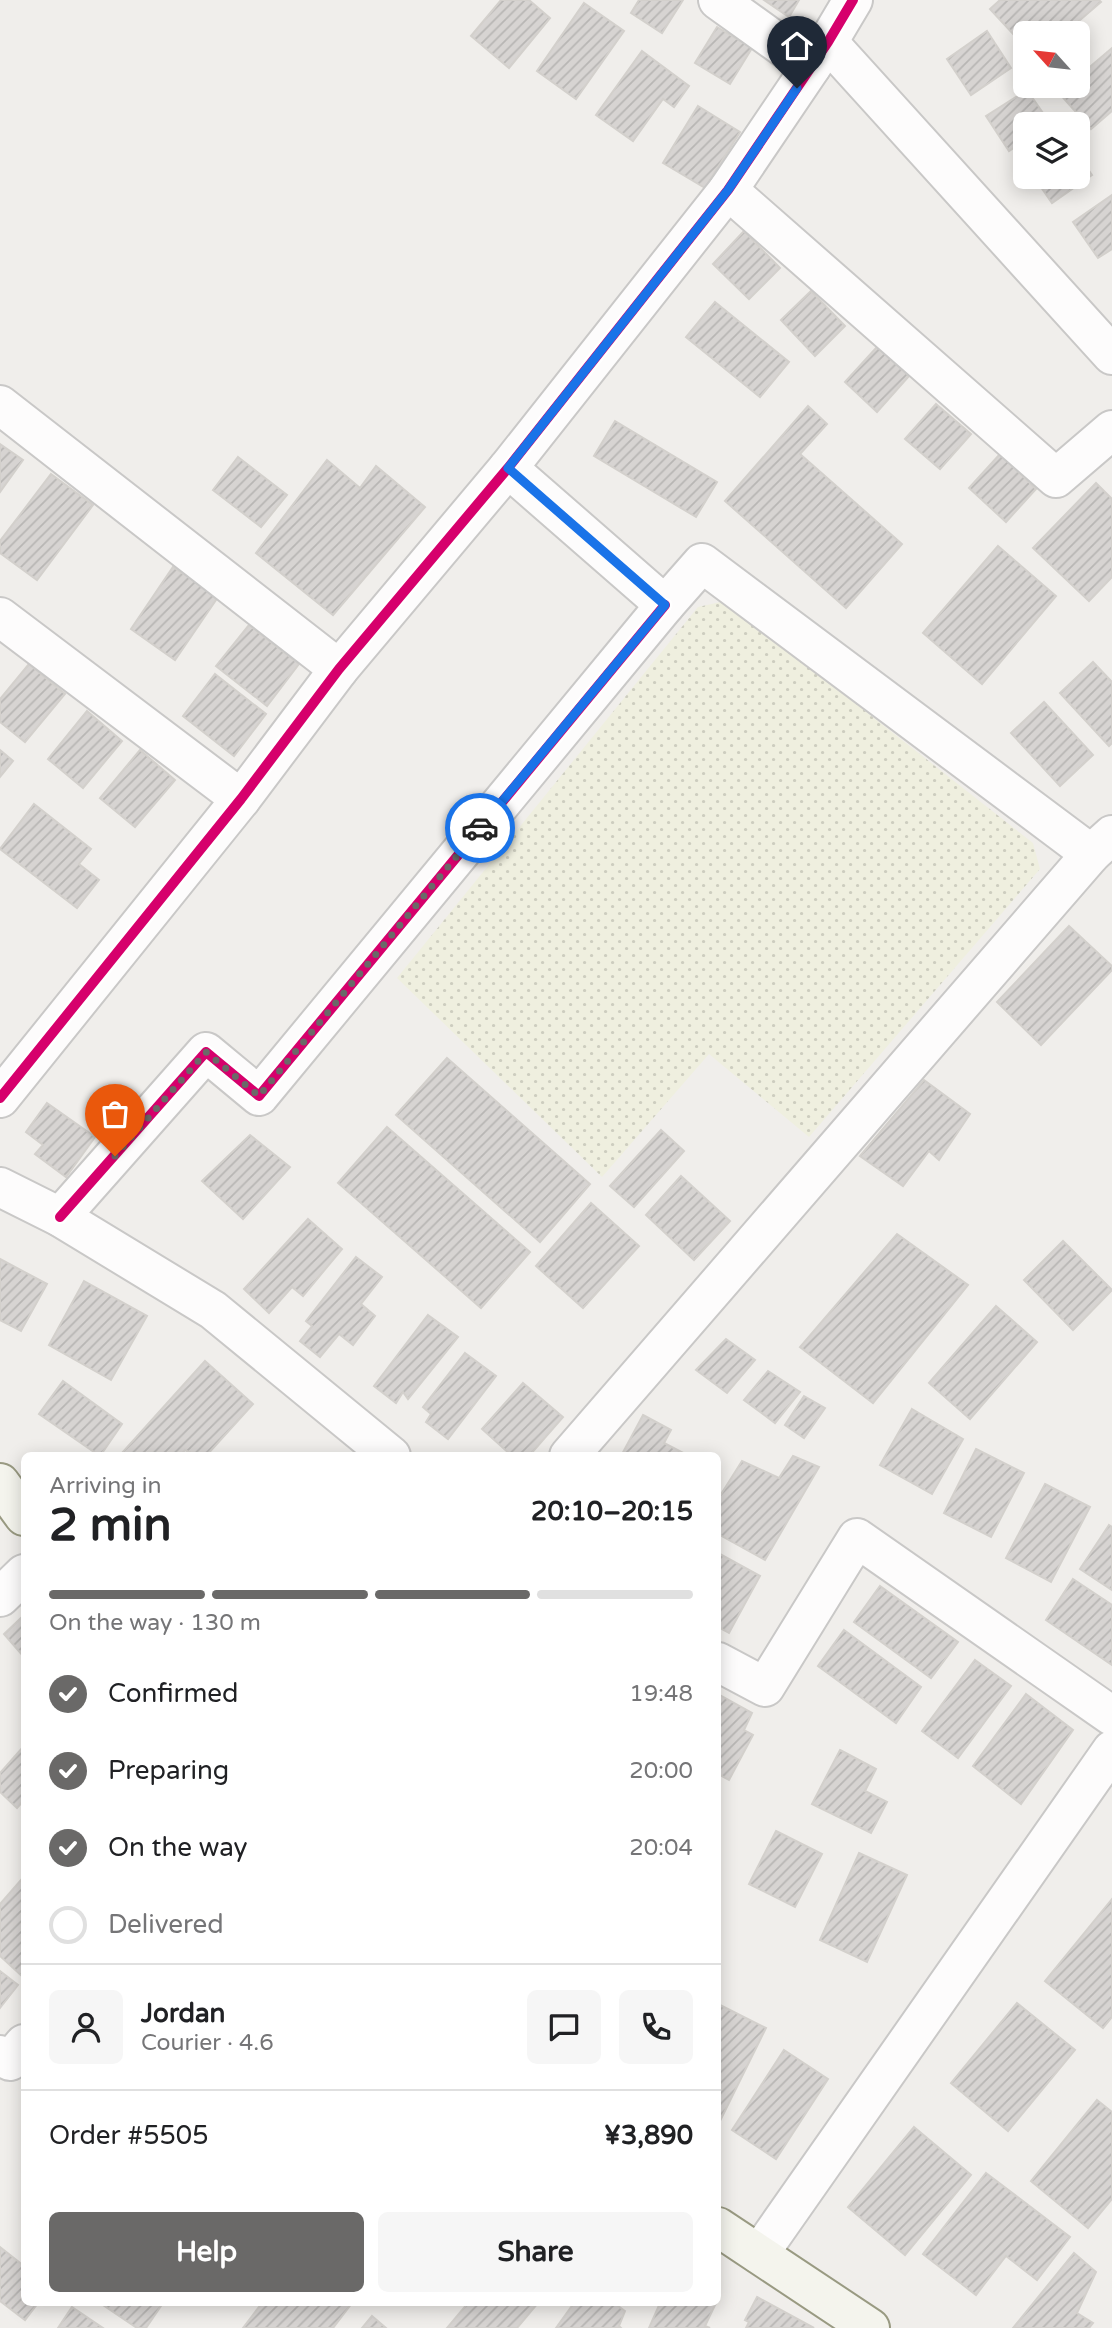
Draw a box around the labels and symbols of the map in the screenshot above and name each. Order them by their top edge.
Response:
pin [767,16,827,88]
north arrow [1013,21,1090,98]
courier [445,793,515,863]
pin [85,1084,145,1156]

